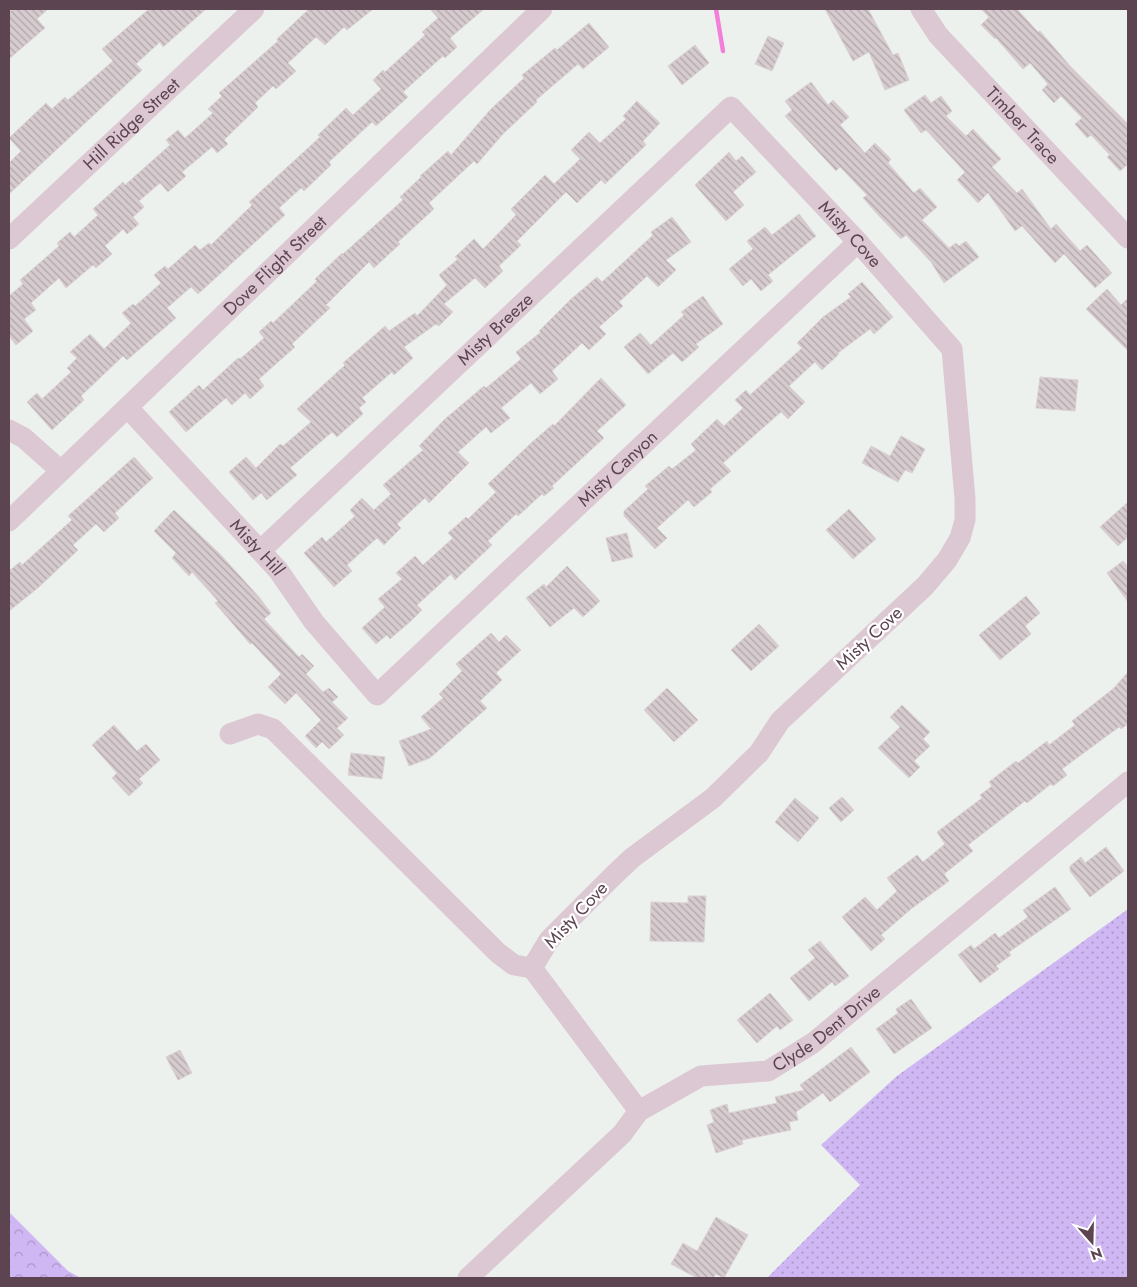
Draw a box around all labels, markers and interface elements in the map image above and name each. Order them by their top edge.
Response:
street label: Hill Ridge Street [77,72,186,176]
street label: Timber Trace [980,81,1066,170]
street label: Misty Cove [812,195,888,273]
street label: Dove Flight Street [218,209,333,321]
street label: Misty Breeze [452,287,539,371]
street label: Misty Canyon [572,424,664,513]
street label: Misty Hill [224,513,291,581]
street label: Misty Cove [830,600,908,676]
street label: Misty Cove [538,876,614,954]
street label: Clyde Dent Drive [767,979,886,1078]
north arrow [1067,1217,1117,1267]
text: N [1088,1243,1105,1266]

